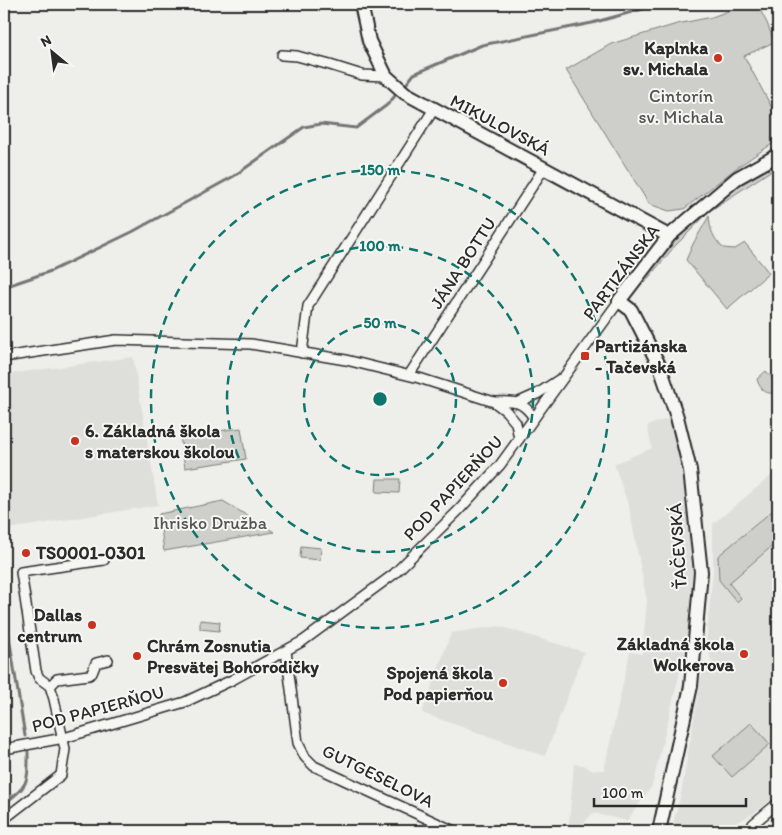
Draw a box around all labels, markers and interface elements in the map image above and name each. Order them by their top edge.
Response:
north arrow [28,28,78,78]
text: N [38,31,54,51]
place label: Kaplnka sv. Michala [623,37,709,80]
marker: Kaplnka sv. Michala [712,52,724,64]
park label: Cintorín sv. Michala [639,85,724,128]
street label: MIKULOVSKÁ [446,89,554,161]
text: 150 m [360,161,400,179]
street label: JÁNA BOTTU [425,213,501,313]
street label: PARTIZÁNSKA [578,219,664,324]
text: 100 m [359,237,401,255]
text: 50 m [363,314,397,332]
place label: Partizánska - Tačevská [595,335,688,378]
marker: Partizánska - Tačevská [579,350,591,362]
centre of rings [371,390,389,408]
place label: 6. Základná škola s materskou školou [85,420,235,463]
street label: POD PAPIERŇOU [399,431,507,545]
marker: 6. Základná škola s materskou školou [69,435,81,447]
street label: ŤAČEVSKÁ [664,502,692,590]
park label: Ihrisko Družba [153,512,268,534]
place label: TS0001-0301 [35,542,146,564]
marker: TS0001-0301 [20,547,32,559]
place label: Dallas centrum [17,604,83,647]
marker: Dallas centrum [86,619,98,631]
place label: Základná škola Wolkerova [617,633,735,676]
place label: Chrám Zosnutia Presvätej Bohorodičky [147,635,319,678]
marker: Základná škola Wolkerova [738,648,750,660]
marker: Chrám Zosnutia Presvätej Bohorodičky [131,650,143,662]
place label: Spojená škola Pod papierňou [383,662,494,705]
marker: Spojená škola Pod papierňou [497,677,509,689]
street label: POD PAPIERŇOU [29,681,167,737]
street label: GUTGESELOVA [319,740,438,813]
scale bar [594,775,747,807]
text: 100 m [602,784,644,802]

